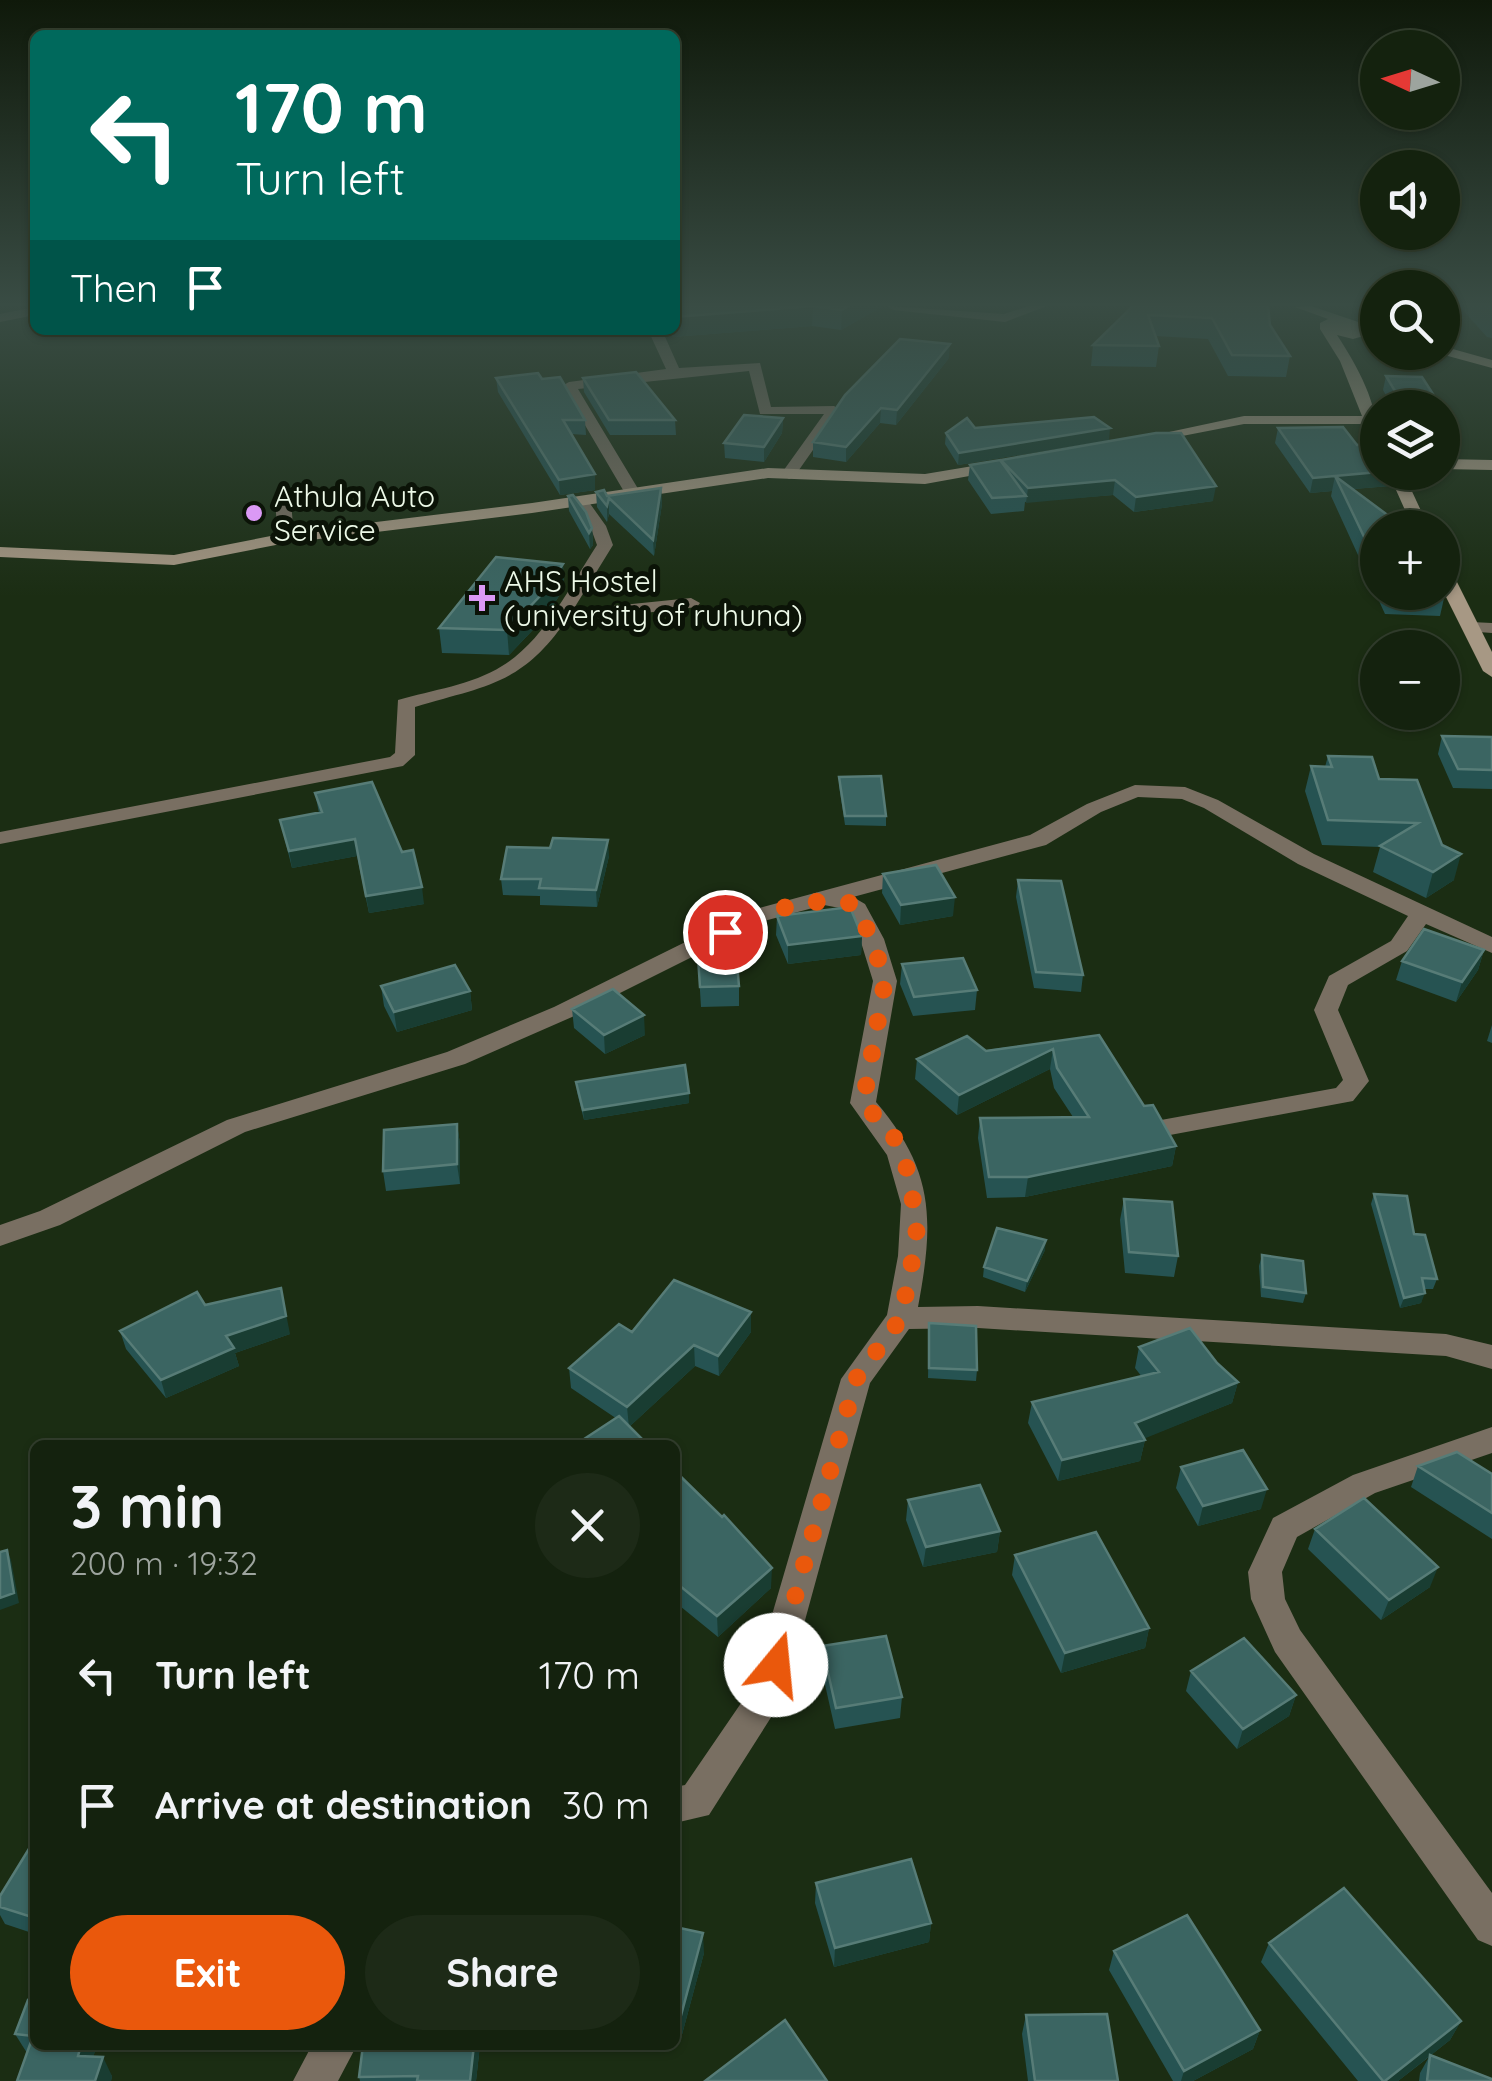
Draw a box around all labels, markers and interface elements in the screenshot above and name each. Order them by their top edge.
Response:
north arrow [1360,30,1460,130]
map controls [1360,30,1460,730]
text: 170 m [235,63,428,151]
icon: left [70,70,200,200]
text: Turn left [235,150,405,206]
button: sound [1360,150,1460,250]
icon: arrive [178,260,233,315]
text: Then [70,264,158,312]
button: search [1360,270,1460,370]
button: layers [1360,390,1460,490]
place label: Athula Auto Service [274,477,435,549]
marker: Athula Auto Service [243,502,265,524]
button: + [1360,510,1460,610]
place label: AHS Hostel (university of ruhuna) [504,562,803,634]
marker: AHS Hostel (university of ruhuna) [469,585,495,611]
button: − [1360,630,1460,730]
pin [683,890,768,975]
icon: arrive [698,905,753,960]
text: 3 min [70,1468,224,1543]
button: close [535,1473,640,1578]
text: 200 m · 19:32 [70,1543,258,1583]
position arrow [724,1613,828,1717]
icon: left [70,1648,125,1703]
text: Turn left [155,1651,311,1699]
text: 170 m [539,1651,640,1699]
icon: arrive [70,1778,125,1833]
text: Arrive at destination [155,1781,532,1829]
text: 30 m [562,1781,650,1829]
button: Exit [70,1915,345,2030]
button: Share [365,1915,640,2030]

